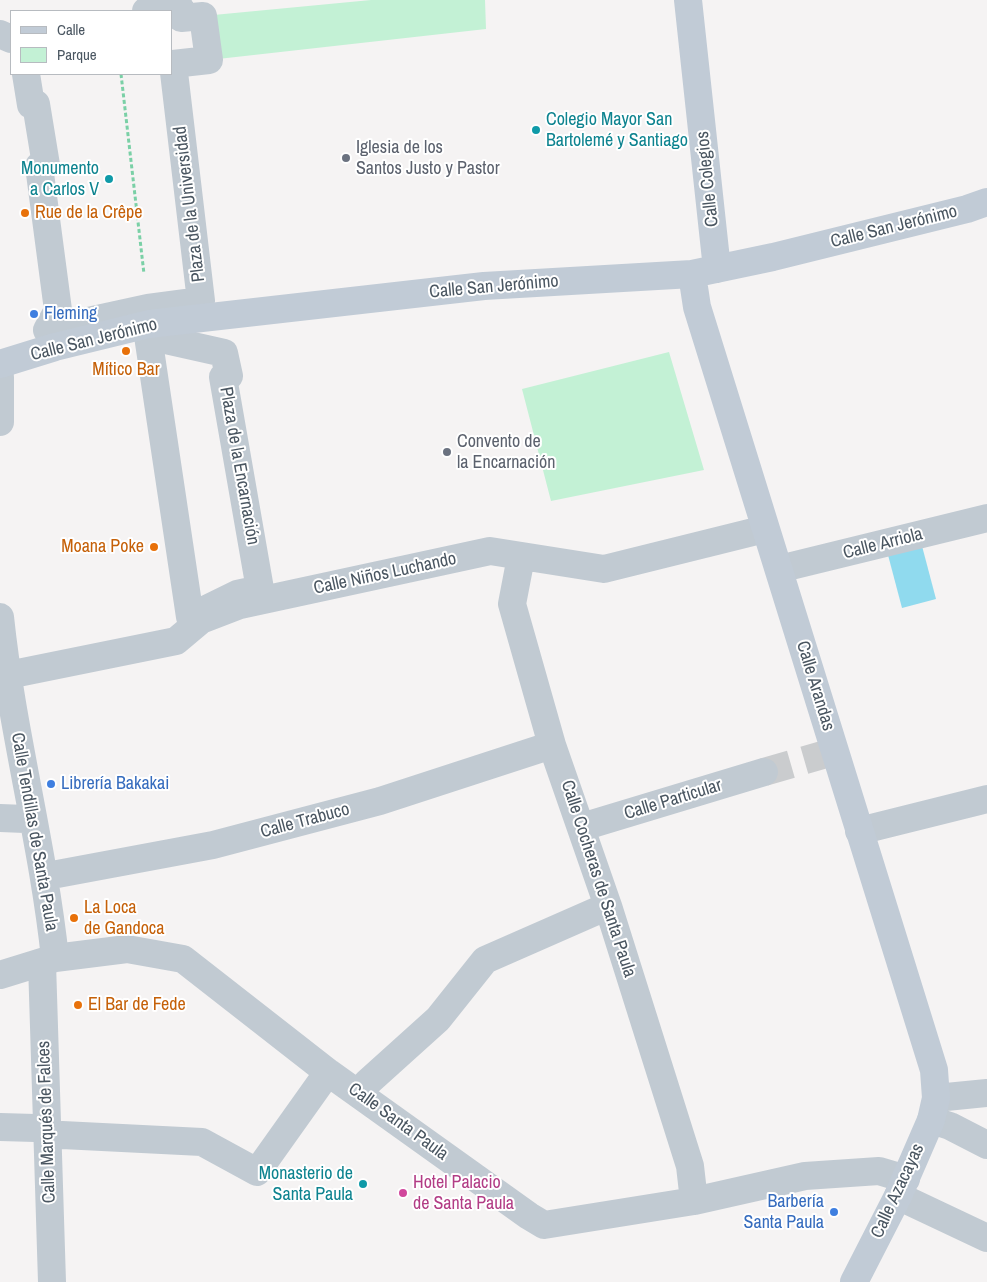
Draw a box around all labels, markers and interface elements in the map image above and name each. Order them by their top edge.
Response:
legend [10,10,172,75]
text: Calle [57,19,85,40]
text: Parque [57,44,97,65]
place label: Colegio Mayor San Bartolemé y Santiago [546,109,688,152]
marker: Colegio Mayor San Bartolemé y Santiago [530,124,542,136]
street label: Plaza de la Universidad [170,125,210,283]
street label: Calle Colegios [692,130,724,228]
place label: Iglesia de los Santos Justo y Pastor [356,137,500,180]
marker: Iglesia de los Santos Justo y Pastor [340,152,352,164]
place label: Monumento a Carlos V [21,158,99,200]
marker: Monumento a Carlos V [103,173,115,185]
street label: Calle San Jerónimo [829,201,959,253]
place label: Rue de la Crêpe [35,202,142,224]
marker: Rue de la Crêpe [19,207,31,219]
street label: Calle San Jerónimo [428,271,560,303]
place label: Fleming [44,303,97,325]
marker: Fleming [28,308,40,320]
street label: Calle San Jerónimo [29,314,159,366]
marker: Mítico Bar [120,345,132,357]
place label: Mítico Bar [92,359,160,381]
street label: Plaza de la Encarnación [214,385,264,547]
place label: Convento de la Encarnación [457,431,555,474]
marker: Convento de la Encarnación [441,446,453,458]
street label: Calle Arriola [841,524,925,564]
place label: Moana Poke [61,536,144,558]
marker: Moana Poke [148,541,160,553]
street label: Calle Niños Luchando [312,548,458,600]
street label: Calle Arandas [791,639,839,733]
street label: Calle Tendillas de Santa Paula [6,731,62,933]
place label: Librería Bakakai [61,773,169,795]
street label: Calle Particular [622,775,724,825]
marker: Librería Bakakai [45,778,57,790]
street label: Calle Cocheras de Santa Paula [556,778,640,980]
street label: Calle Trabuco [258,799,352,843]
place label: La Loca de Gandoca [84,897,164,940]
marker: La Loca de Gandoca [68,912,80,924]
place label: El Bar de Fede [88,994,186,1016]
marker: El Bar de Fede [72,999,84,1011]
street label: Calle Marqués de Falces [33,1040,61,1204]
street label: Calle Santa Paula [344,1079,452,1165]
street label: Calle Azacayas [867,1140,929,1242]
place label: Monasterio de Santa Paula [259,1163,353,1206]
place label: Hotel Palacio de Santa Paula [413,1172,514,1214]
marker: Monasterio de Santa Paula [357,1178,369,1190]
marker: Hotel Palacio de Santa Paula [397,1187,409,1199]
place label: Barbería Santa Paula [744,1191,824,1234]
marker: Barbería Santa Paula [828,1206,840,1218]

